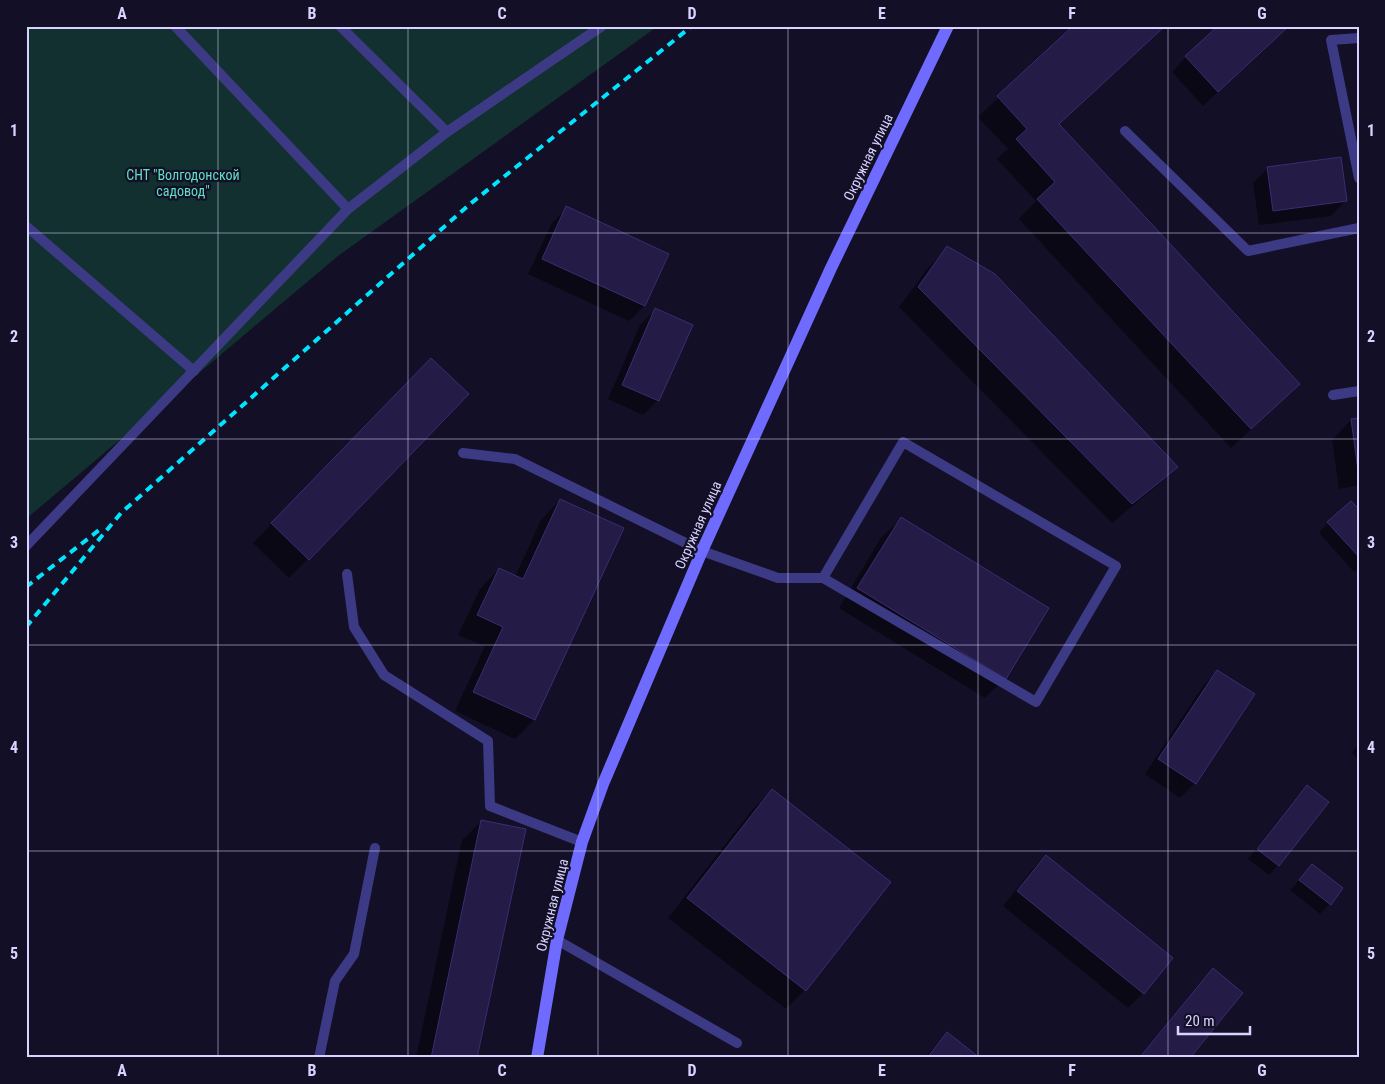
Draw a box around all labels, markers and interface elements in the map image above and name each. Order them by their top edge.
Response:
text: A [117,4,127,23]
text: B [308,4,317,23]
text: C [497,4,507,23]
text: D [687,4,697,23]
text: E [878,4,886,23]
text: F [1068,4,1076,23]
text: G [1257,4,1267,23]
street label: Окружная улица [840,111,896,203]
text: 1 [10,121,18,140]
text: 1 [1367,121,1375,140]
park label: СНТ "Волгодонской садовод" [126,167,240,199]
text: 2 [10,327,18,346]
text: 2 [1367,327,1375,346]
street label: Окружная улица [671,478,725,572]
text: 3 [10,533,18,552]
text: 3 [1367,533,1375,552]
text: 4 [10,738,18,757]
text: 4 [1367,738,1375,757]
street label: Окружная улица [533,857,571,953]
text: 5 [10,944,18,963]
text: 5 [1367,944,1375,963]
scale bar [1178,1004,1250,1036]
text: 20 m [1185,1012,1215,1030]
text: A [117,1061,127,1080]
text: B [308,1061,317,1080]
text: C [497,1061,507,1080]
text: D [687,1061,697,1080]
text: E [878,1061,886,1080]
text: F [1068,1061,1076,1080]
text: G [1257,1061,1267,1080]

